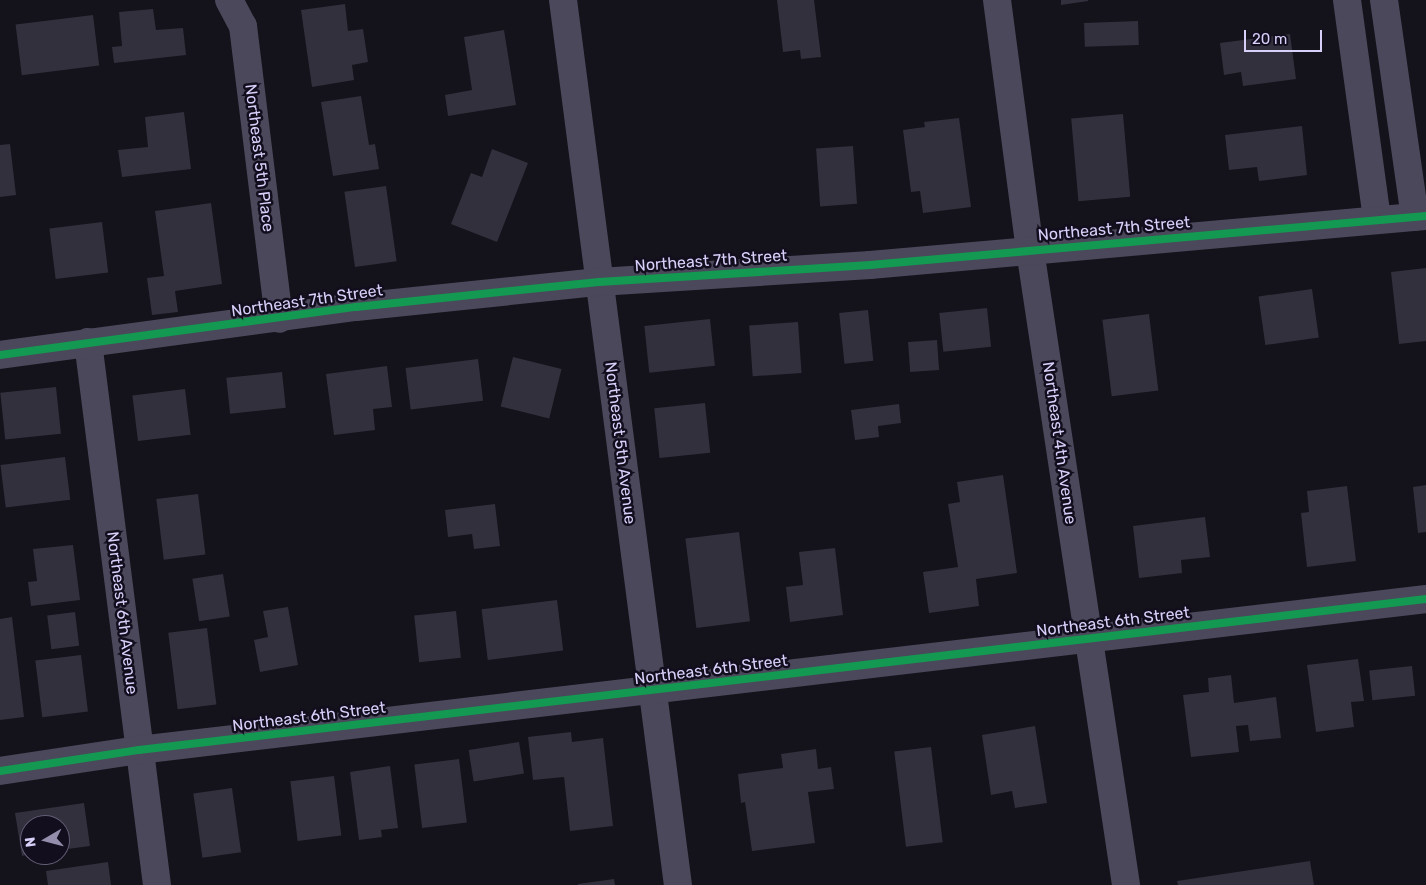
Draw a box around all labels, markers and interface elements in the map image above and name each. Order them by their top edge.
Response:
scale bar [1246,20,1324,52]
text: 20 m [1252,30,1287,48]
street label: Northeast 5th Place [240,83,278,233]
street label: Northeast 7th Street [1037,213,1191,245]
street label: Northeast 7th Street [634,246,788,276]
street label: Northeast 7th Street [230,281,384,321]
street label: Northeast 5th Avenue [600,360,640,526]
street label: Northeast 4th Avenue [1038,360,1080,526]
street label: Northeast 6th Avenue [102,530,142,696]
street label: Northeast 6th Street [1035,603,1191,641]
street label: Northeast 6th Street [633,651,789,689]
street label: Northeast 6th Street [231,698,387,736]
north arrow [20,815,70,865]
text: N [22,836,40,848]

